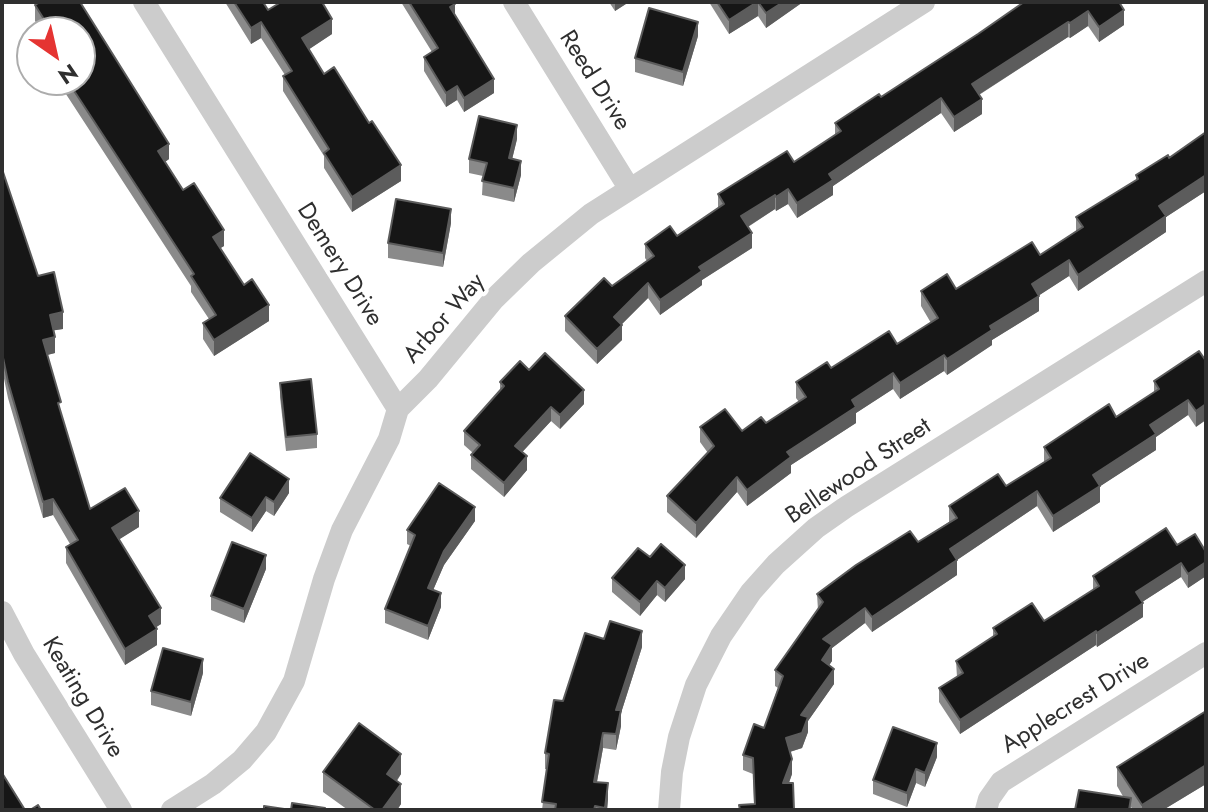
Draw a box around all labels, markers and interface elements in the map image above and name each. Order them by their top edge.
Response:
north arrow [16,16,96,96]
street label: Reed Drive [552,26,636,136]
text: N [52,56,84,92]
street label: Demery Drive [290,198,388,332]
street label: Arbor Way [398,268,492,370]
street label: Bellewood Street [781,413,937,531]
street label: Keating Drive [35,632,129,764]
street label: Applecrest Drive [997,647,1155,761]

